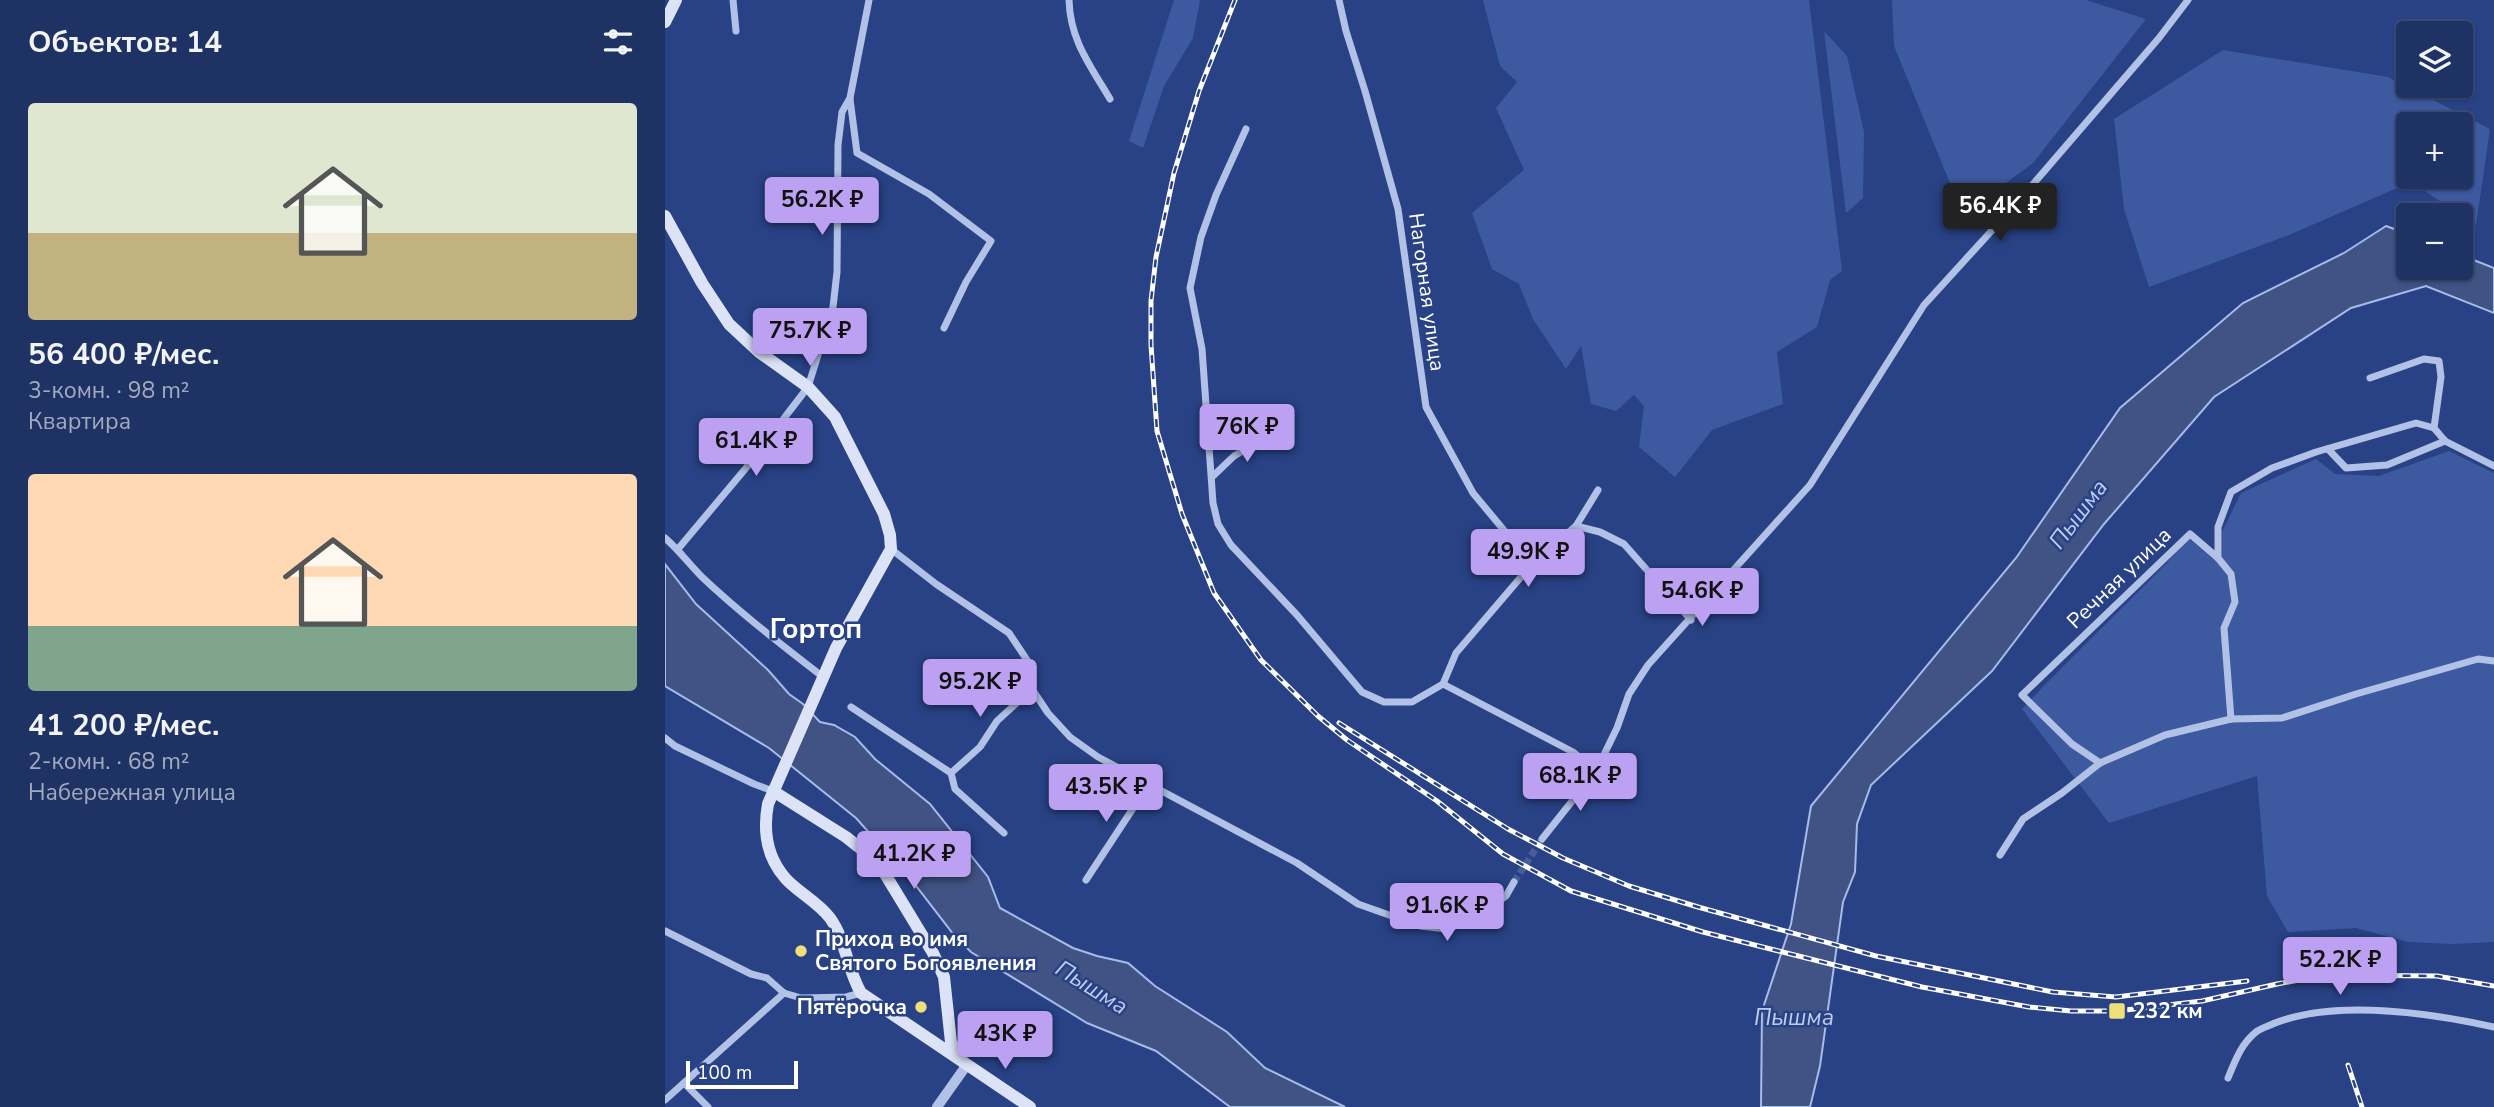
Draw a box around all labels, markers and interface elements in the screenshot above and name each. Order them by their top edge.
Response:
map controls [2396,21,2473,280]
button: layers [2396,21,2473,98]
text: Объектов: 14 [28,22,222,63]
icon: filters [599,23,637,61]
button: + [2396,112,2473,189]
icon: home [270,148,396,274]
pin: 56.2K ₽ [757,177,887,237]
text: 56.2K ₽ [781,184,863,215]
pin: 56.4K ₽ [1935,184,2065,243]
text: 56.4K ₽ [1959,190,2041,221]
button: − [2396,203,2473,280]
street label: Нагорная улица [1402,211,1452,373]
pin: 75.7K ₽ [745,308,875,368]
text: 75.7K ₽ [769,315,851,346]
text: 56 400 ₽/мес. [28,334,219,375]
text: 3-комн. · 98 m² [28,375,190,406]
pin: 76K ₽ [1198,405,1296,464]
text: Квартира [28,406,131,437]
text: 76K ₽ [1216,411,1278,442]
pin: 61.4K ₽ [691,419,821,478]
text: 61.4K ₽ [715,425,797,456]
water label: Пышма [2042,473,2115,556]
icon: home [270,519,396,645]
street label: Речная улица [2061,521,2177,635]
pin: 49.9K ₽ [1463,530,1593,589]
text: 49.9K ₽ [1487,536,1569,567]
pin: 54.6K ₽ [1637,568,1767,628]
text: 54.6K ₽ [1661,575,1743,606]
district label: Гортоп [770,610,862,648]
pin: 95.2K ₽ [915,660,1045,719]
text: 95.2K ₽ [939,666,1021,697]
text: 41 200 ₽/мес. [28,705,219,746]
text: 2-комн. · 68 m² [28,746,190,777]
pin: 68.1K ₽ [1515,754,1645,813]
text: 68.1K ₽ [1539,760,1621,791]
pin: 43.5K ₽ [1041,764,1171,824]
text: 43.5K ₽ [1065,771,1147,802]
text: Набережная улица [28,777,236,808]
pin: 41.2K ₽ [849,832,979,891]
text: 41.2K ₽ [873,838,955,869]
pin: 91.6K ₽ [1382,884,1512,943]
text: 91.6K ₽ [1406,890,1488,921]
place label: Приход во имя Святого Богоявления [815,925,1037,977]
pin: 52.2K ₽ [2275,937,2405,997]
marker: Приход во имя Святого Богоявления [793,943,809,959]
text: 52.2K ₽ [2299,944,2381,975]
water label: Пышма [1050,953,1134,1022]
place label: Пятёрочка [797,993,907,1021]
place label: 232 км [2133,997,2203,1025]
marker: Пятёрочка [913,999,929,1015]
marker: 232 км [2107,1001,2127,1021]
water label: Пышма [1754,1002,1834,1033]
pin: 43K ₽ [956,1012,1054,1071]
text: 43K ₽ [974,1018,1036,1049]
scale bar [686,1058,798,1090]
text: 100 m [697,1060,752,1086]

